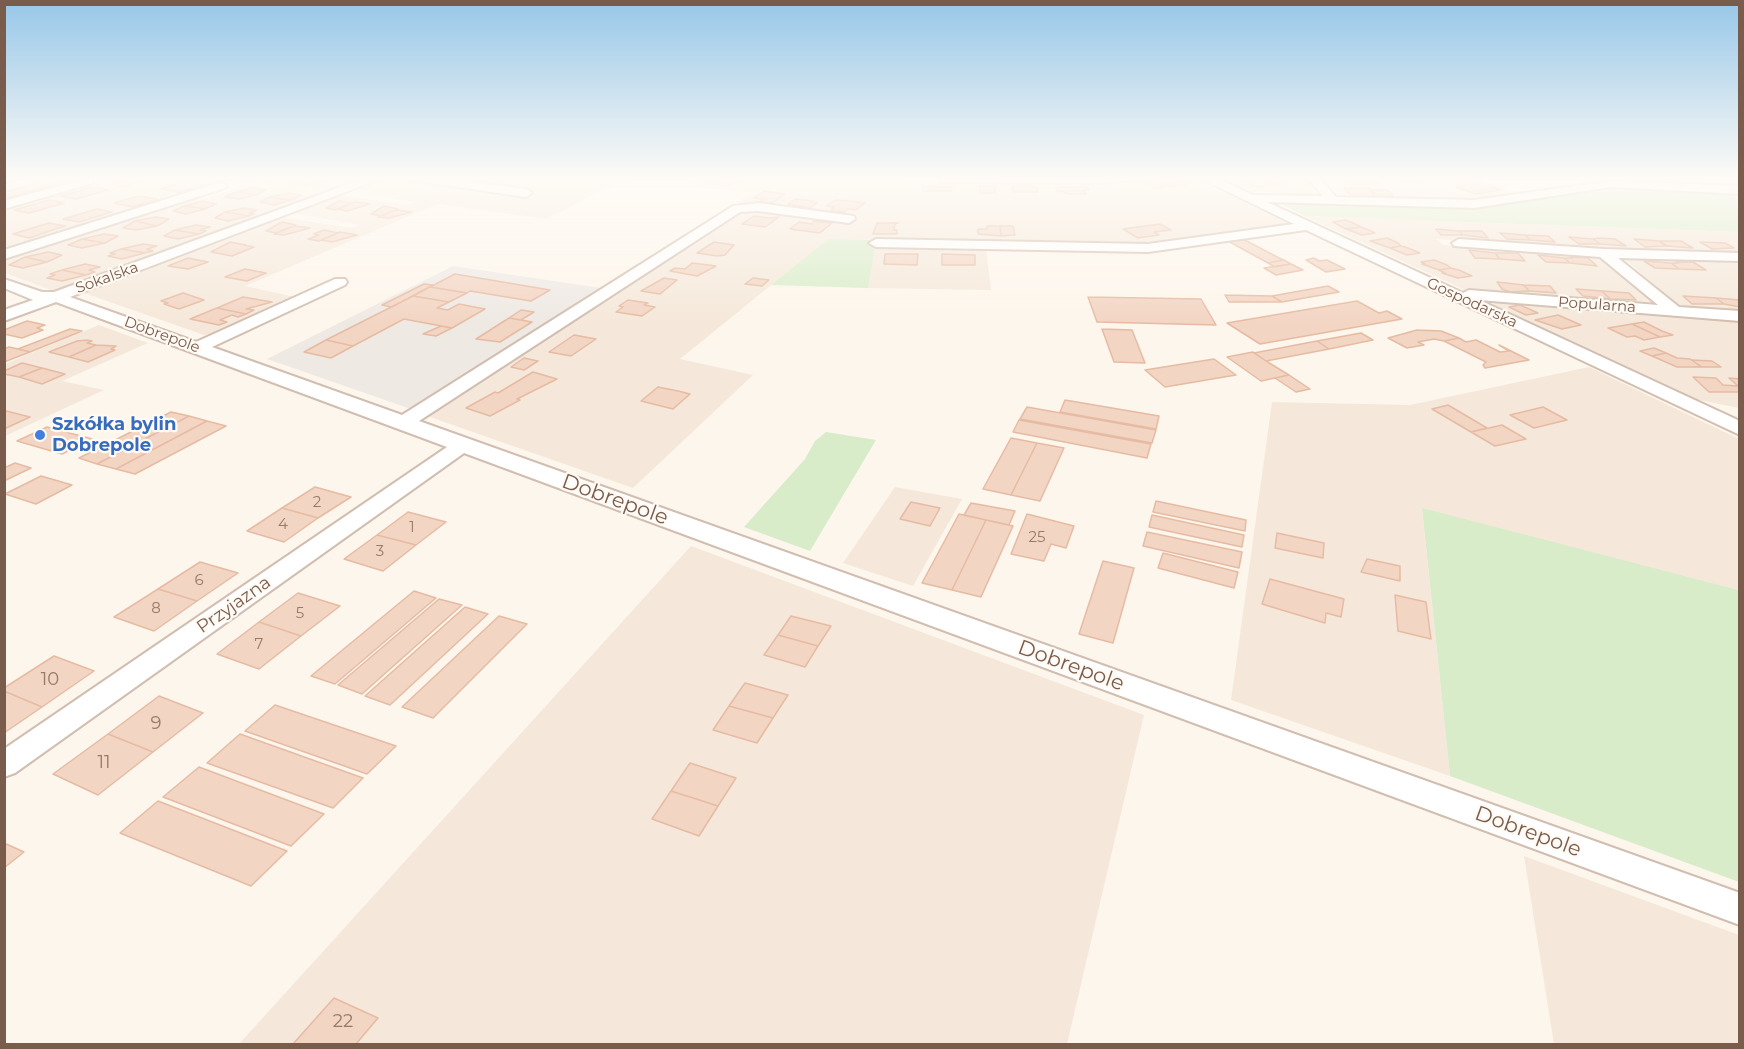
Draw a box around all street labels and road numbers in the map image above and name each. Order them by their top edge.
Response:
street label: Sokalska [73,258,141,298]
street label: Gospodarska [1424,274,1520,332]
street label: Popularna [1557,293,1637,317]
street label: Dobrepole [122,313,202,357]
street label: Dobrepole [558,469,672,531]
street label: Przyjazna [193,572,275,638]
street label: Dobrepole [1014,635,1128,697]
street label: Dobrepole [1471,801,1585,863]

